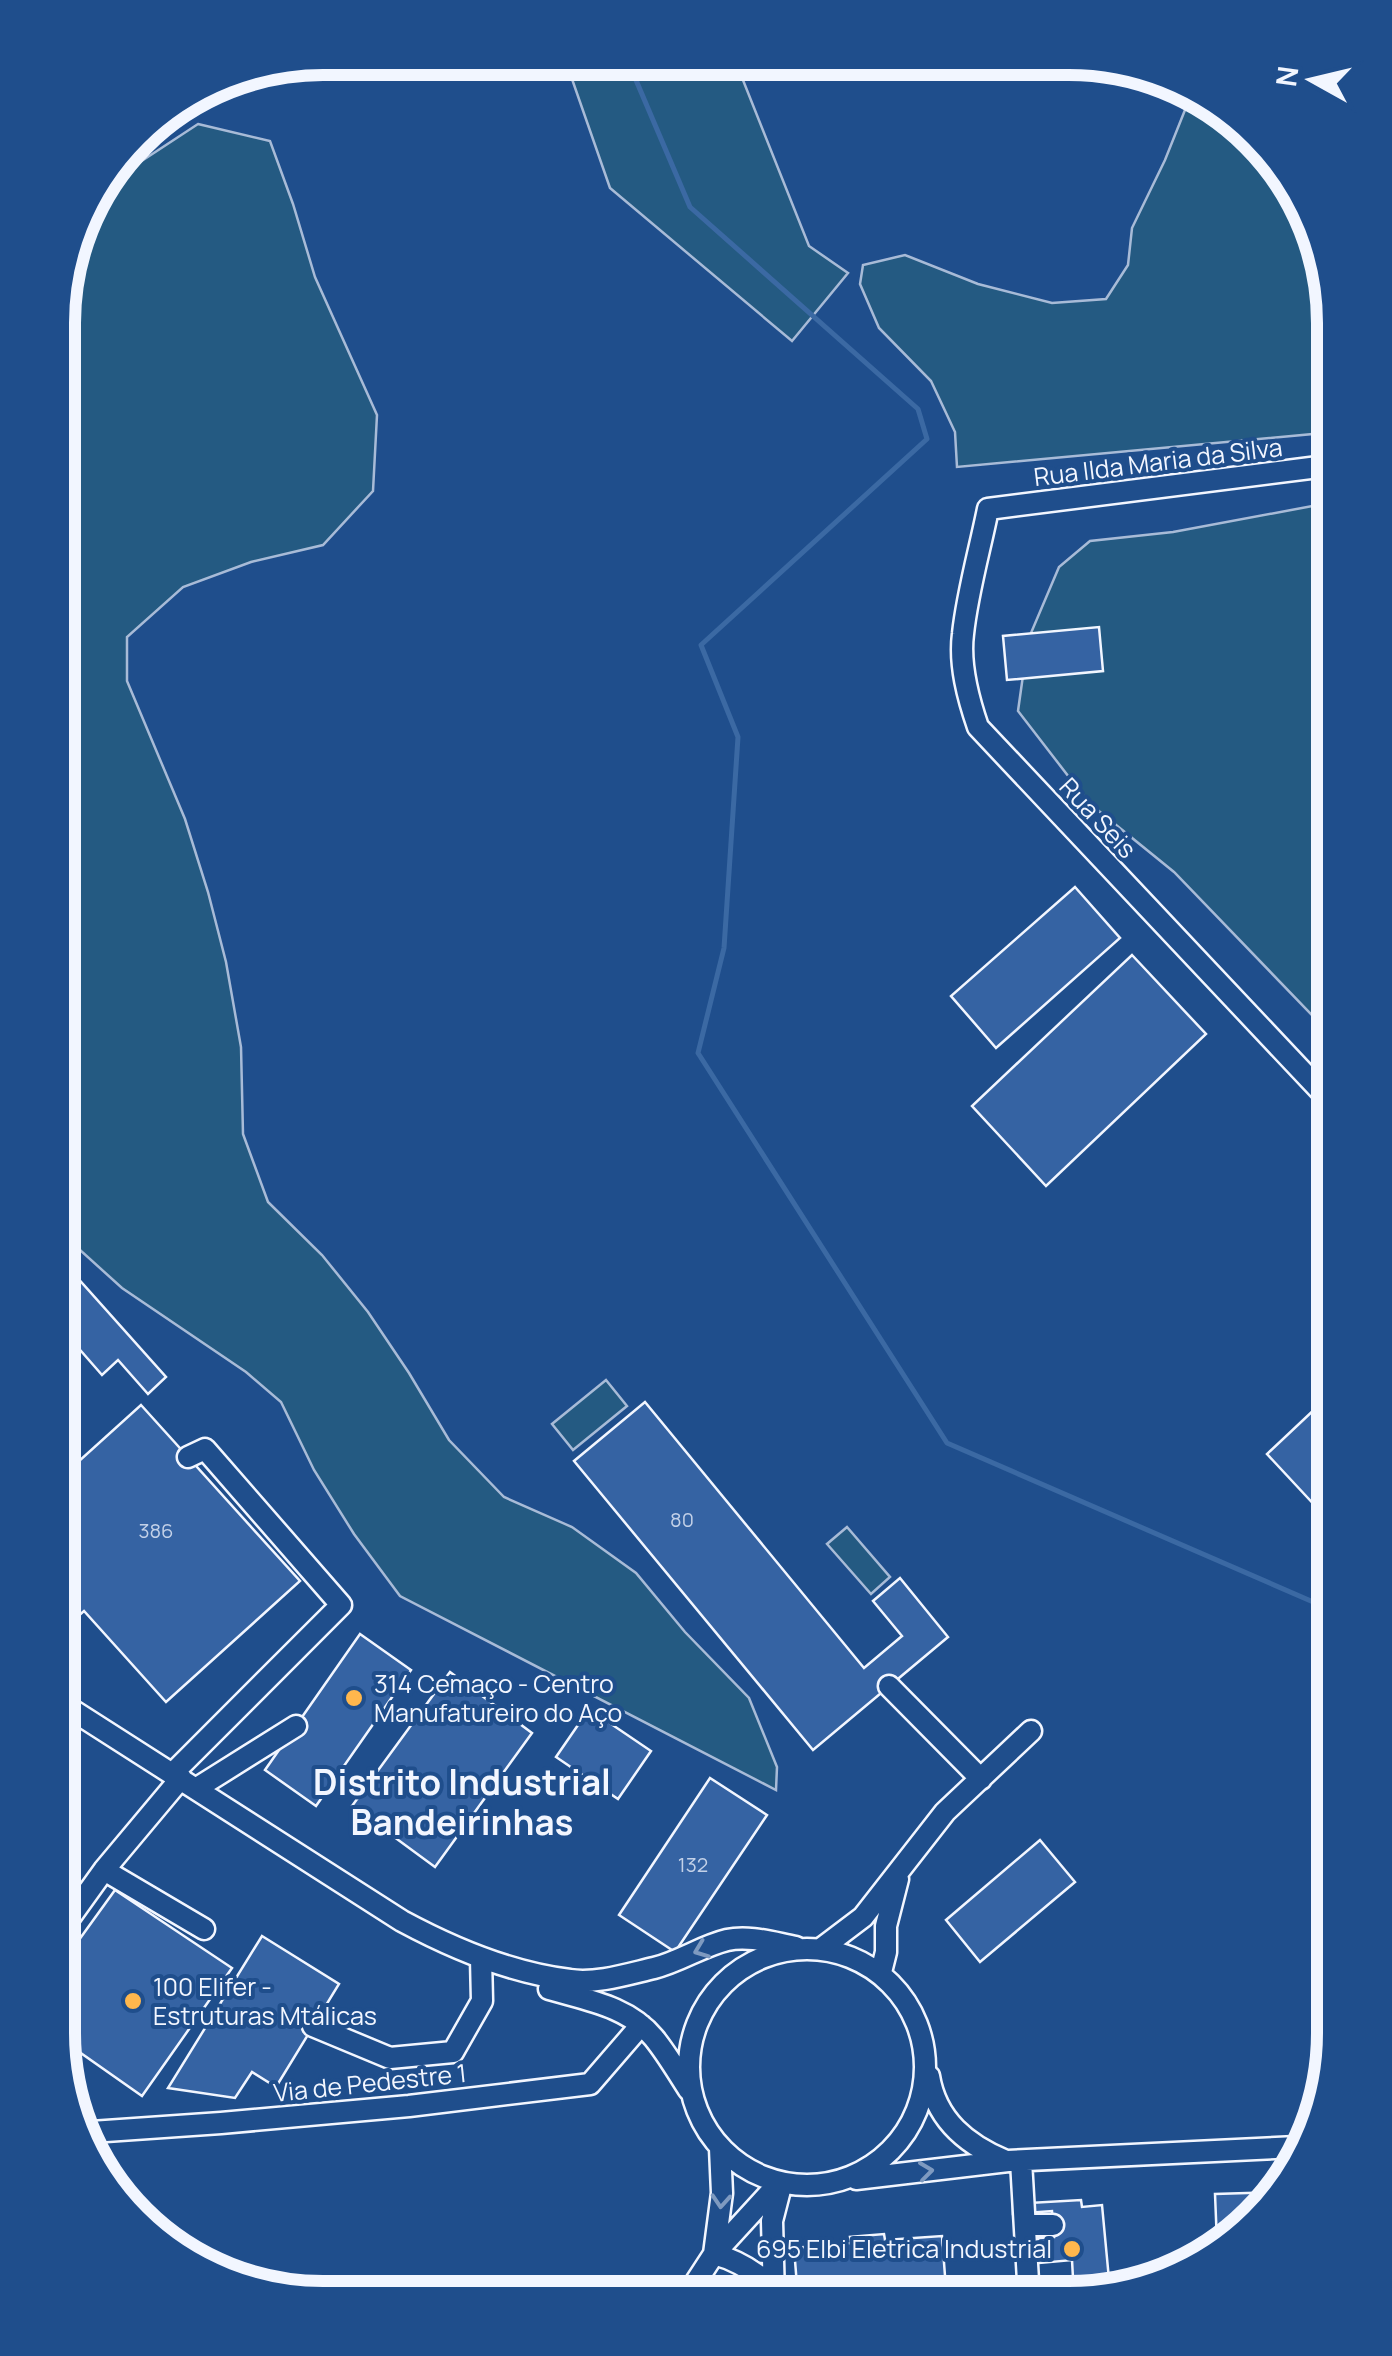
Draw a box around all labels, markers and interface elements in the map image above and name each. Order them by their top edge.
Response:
north arrow [1262,30,1362,130]
text: N [1266,64,1306,89]
street label: Rua Ilda Maria da Silva [1032,429,1284,494]
street label: Rua Seis [1052,770,1145,866]
house number: 80 [670,1506,694,1533]
house number: 386 [138,1517,174,1544]
place label: 314 Cemaço - Centro Manufatureiro do Aço [374,1666,622,1730]
marker: 314 Cemaço - Centro Manufatureiro do Aço [343,1687,365,1709]
district label: Distrito Industrial Bandeirinhas [313,1758,611,1846]
house number: 132 [678,1851,708,1878]
one-way arrow [693,1938,711,1958]
place label: 100 Elifer - Estruturas Mtálicas [153,1969,377,2033]
marker: 100 Elifer - Estruturas Mtálicas [122,1990,144,2012]
street label: Via de Pedestre 1 [272,2055,468,2110]
one-way arrow [919,2161,935,2182]
one-way arrow [711,2194,732,2210]
place label: 695 Elbi Eletrica Industrial [756,2231,1052,2266]
marker: 695 Elbi Eletrica Industrial [1061,2238,1083,2260]

